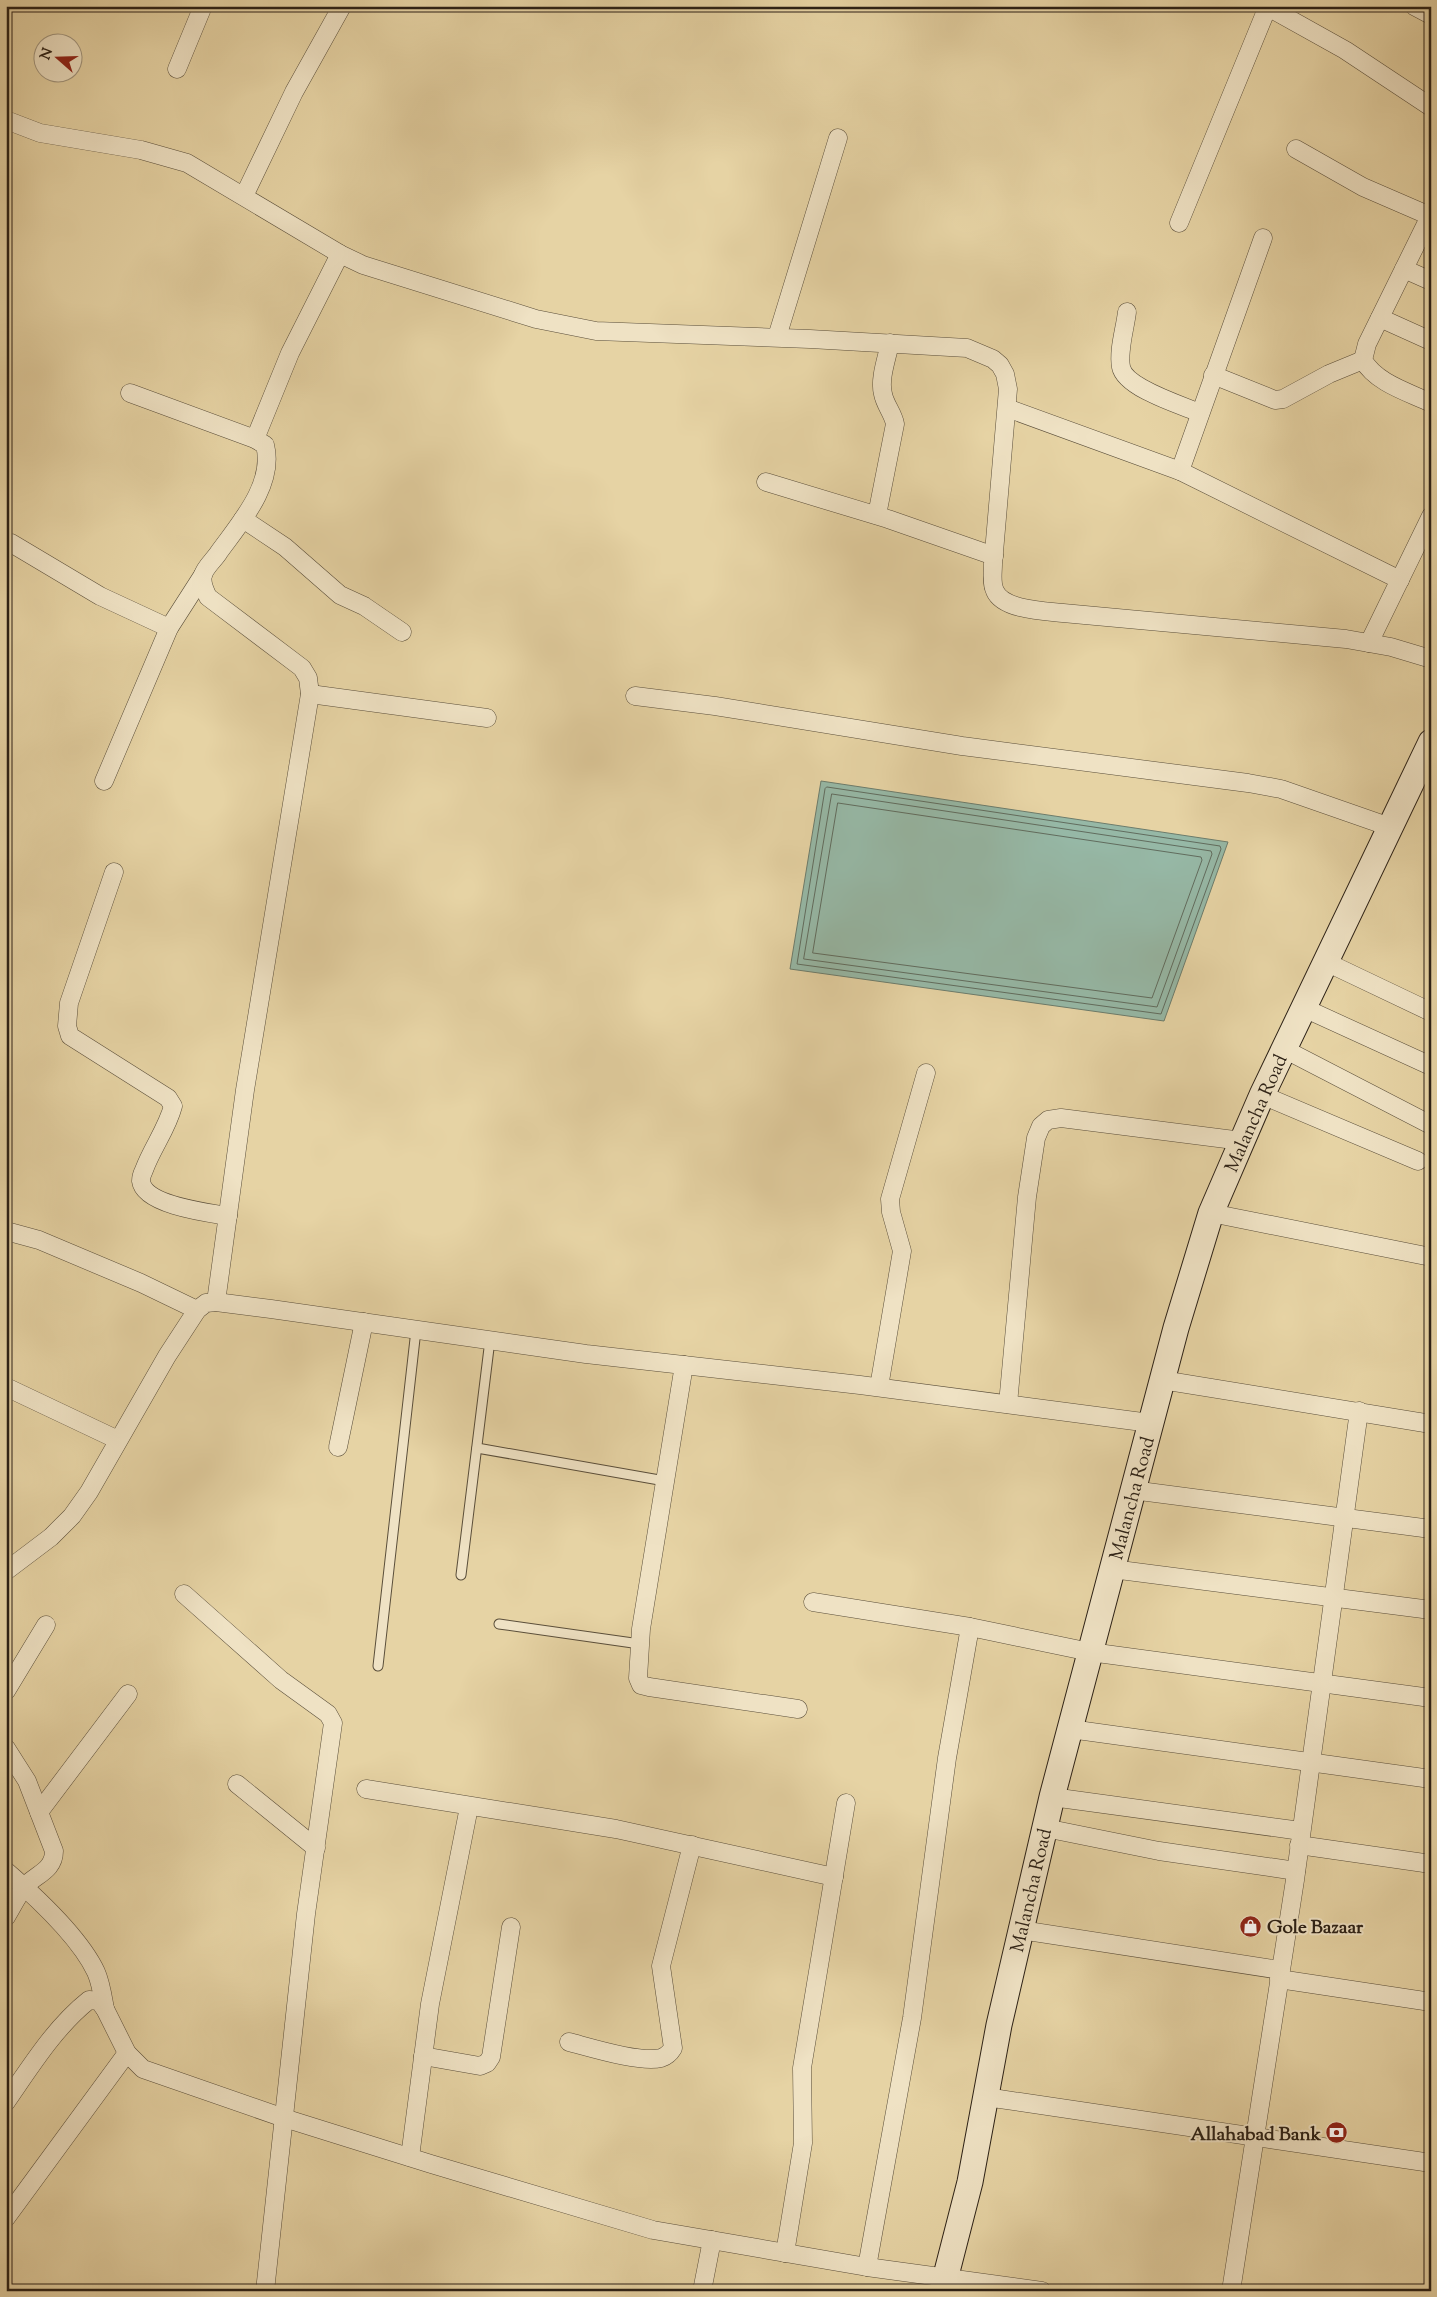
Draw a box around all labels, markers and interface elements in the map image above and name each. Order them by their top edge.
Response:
north arrow [32,32,82,82]
text: N [36,46,59,63]
street label: Malancha Road [1219,1051,1295,1177]
street label: Malancha Road [1104,1434,1163,1563]
street label: Malancha Road [1005,1826,1060,1955]
shop icon: Gole Bazaar [1239,1914,1263,1938]
place label: Gole Bazaar [1267,1915,1364,1942]
bank icon: Allahabad Bank [1325,2121,1349,2145]
place label: Allahabad Bank [1191,2122,1322,2149]

